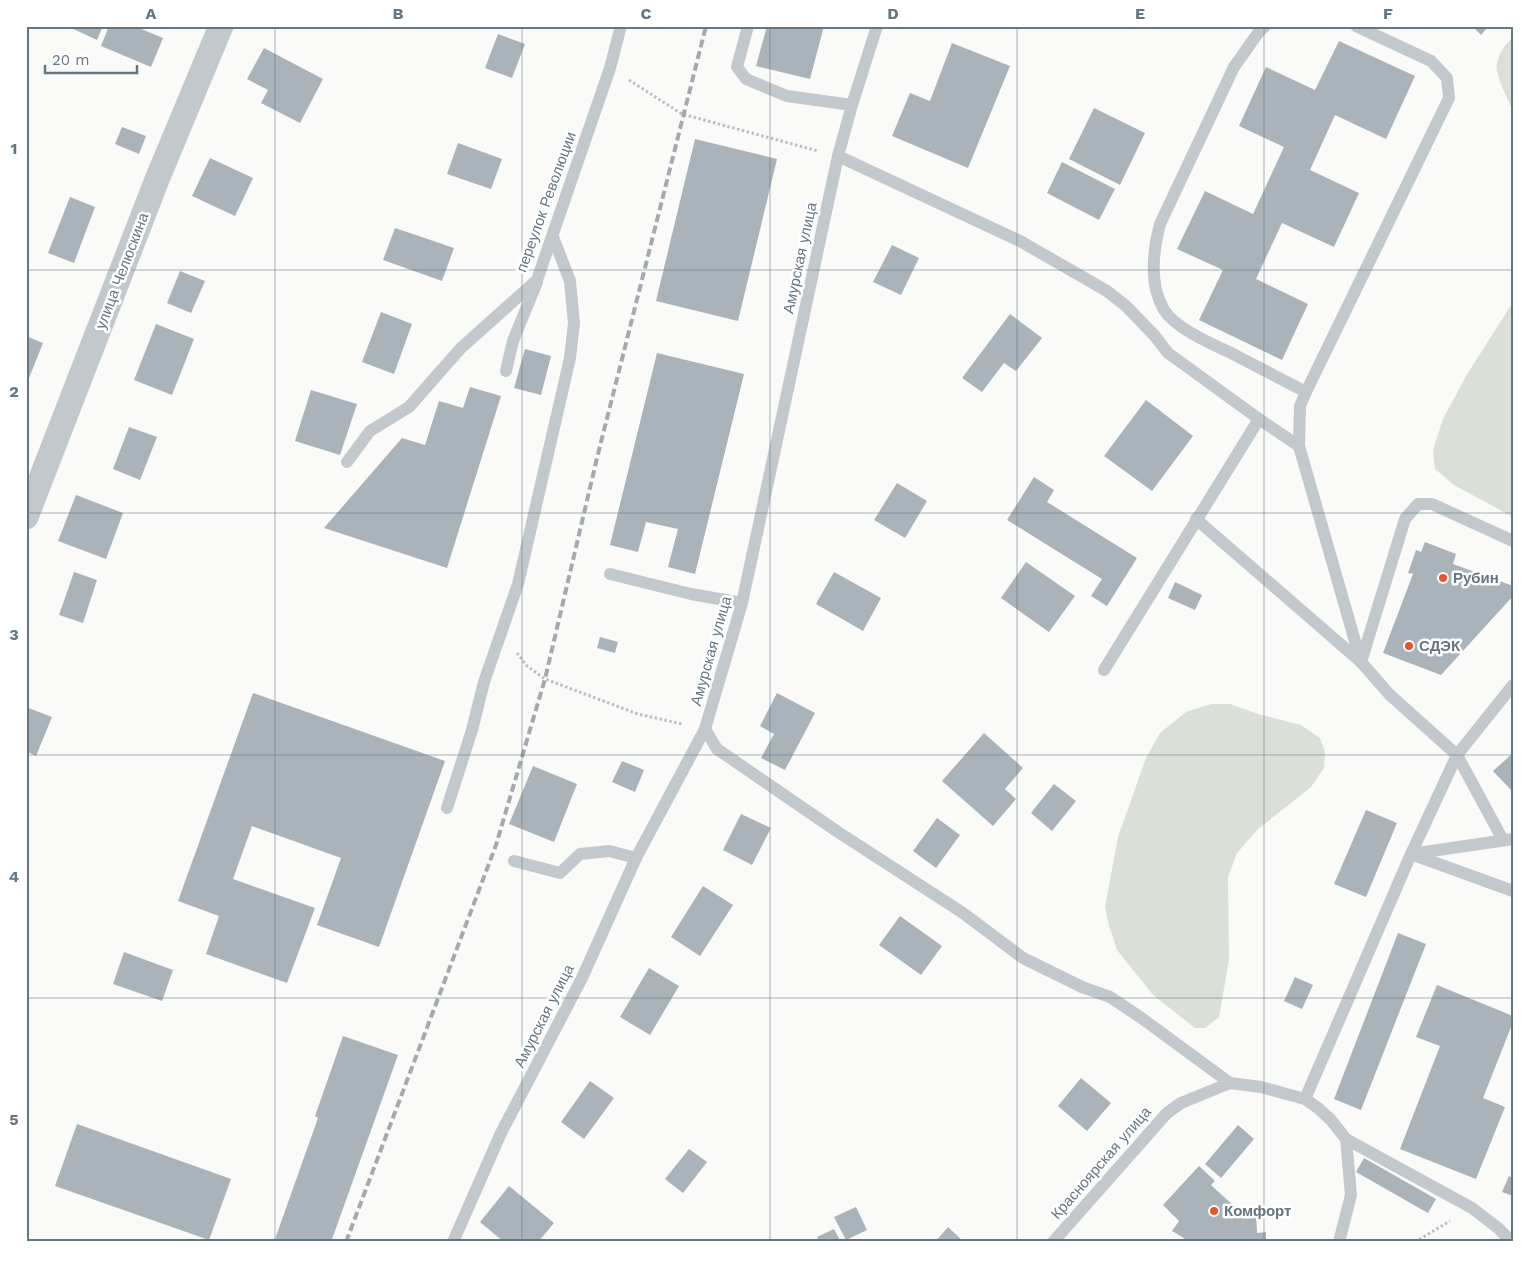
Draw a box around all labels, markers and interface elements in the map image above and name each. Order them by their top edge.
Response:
text: A [146,4,157,23]
text: B [393,4,404,23]
text: C [641,4,652,23]
text: D [887,4,899,23]
text: E [1135,4,1145,23]
text: F [1383,4,1393,23]
scale bar [45,42,138,74]
text: 20 m [52,51,90,69]
street label: переулок Революции [512,129,580,275]
text: 1 [11,139,17,158]
street label: Амурская улица [779,200,821,315]
street label: улица Челюскина [92,210,153,332]
text: 2 [9,382,19,401]
place label: Рубин [1453,569,1499,587]
marker: Рубин [1437,572,1449,584]
street label: Амурская улица [687,593,735,708]
text: 3 [9,625,19,644]
place label: СДЭК [1419,637,1461,655]
marker: СДЭК [1403,640,1415,652]
text: 4 [9,867,19,886]
street label: Амурская улица [510,961,578,1071]
street label: Красноярская улица [1047,1103,1155,1223]
text: 5 [9,1110,19,1129]
place label: Комфорт [1224,1202,1291,1220]
marker: Комфорт [1208,1205,1220,1217]

